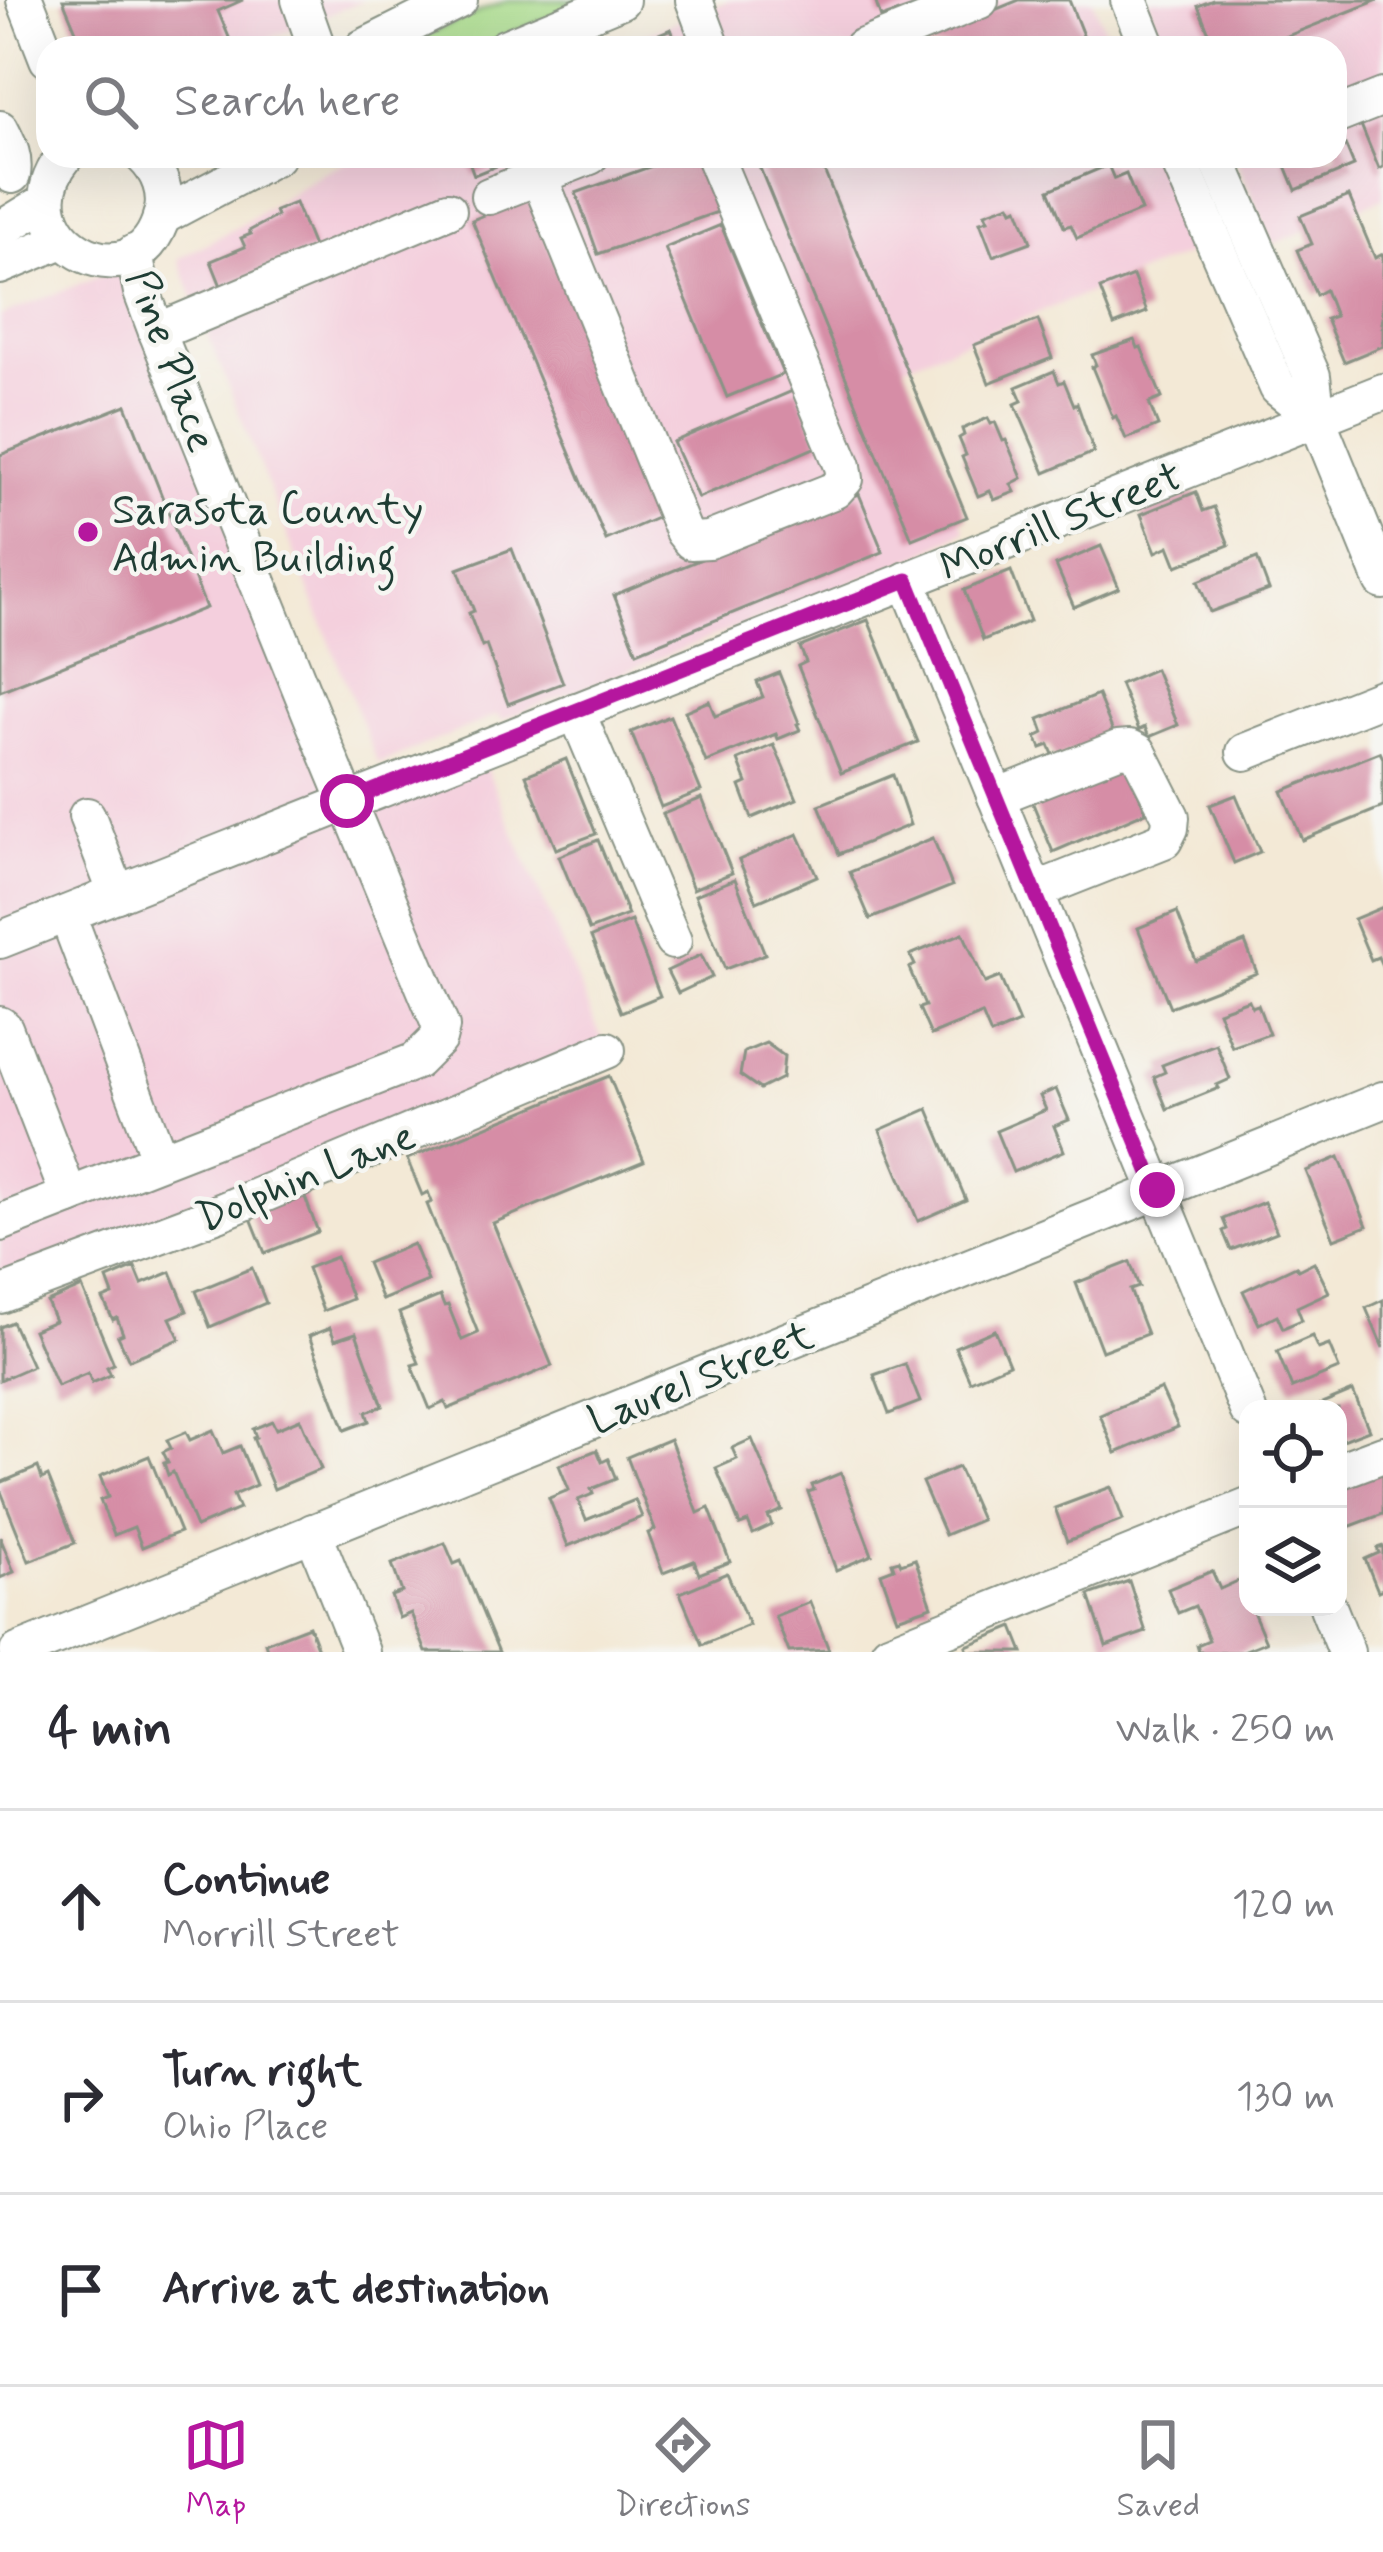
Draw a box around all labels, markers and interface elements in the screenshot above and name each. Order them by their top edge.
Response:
search box [36,36,1347,168]
icon: search [78,69,144,135]
text: Search here [174,73,401,132]
street label: Pine Place [111,262,228,460]
street label: Morrill Street [932,450,1190,597]
place label: Sarasota County Admin Building [112,484,423,591]
marker: Sarasota County Admin Building [75,519,101,545]
route start [320,774,374,828]
street label: Dolphin Lane [189,1109,424,1247]
route end [1130,1163,1184,1217]
street label: Laurel Street [581,1309,822,1449]
map controls [1239,1400,1347,1616]
button: locate [1239,1400,1347,1508]
button: layers [1239,1508,1347,1616]
text: 4 min [48,1697,172,1763]
text: Walk · 250 m [1116,1705,1335,1756]
text: Continue [162,1851,330,1910]
icon: ahead [48,1873,114,1939]
text: 120 m [1232,1880,1335,1931]
text: Morrill Street [162,1910,400,1961]
text: Turn right [162,2043,362,2102]
icon: right [48,2065,114,2131]
text: 130 m [1236,2072,1335,2123]
text: Ohio Place [162,2102,328,2153]
icon: arrive [48,2257,114,2323]
text: Arrive at destination [162,2260,550,2319]
tab: Map [183,2412,249,2528]
tab: Directions [615,2412,751,2528]
tab: Saved [1117,2412,1200,2528]

